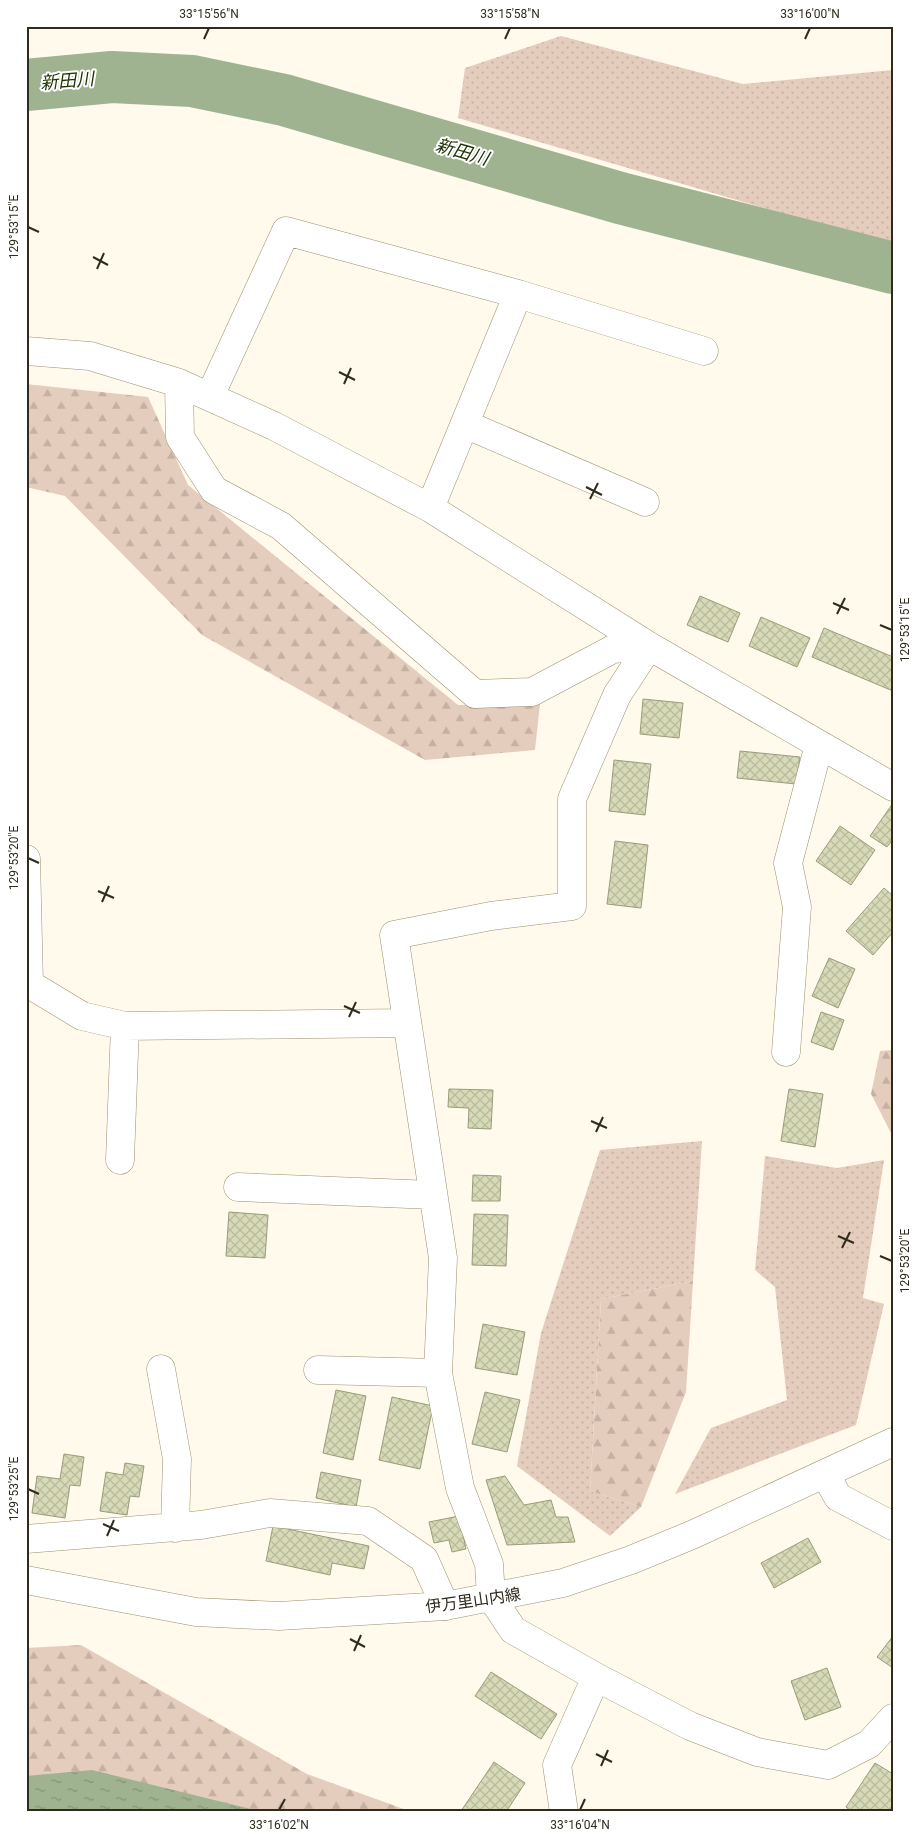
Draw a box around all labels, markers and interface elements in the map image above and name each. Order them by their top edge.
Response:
text: 33°15'56"N [179,7,239,21]
text: 33°15'58"N [480,7,540,21]
text: 33°16'00"N [780,7,840,21]
water label: 新田川 [39,68,97,93]
water label: 新田川 [433,134,493,170]
text: 129°53'15"E [7,195,21,259]
text: 129°53'15"E [898,598,912,662]
text: 129°53'20"E [7,826,21,890]
text: 129°53'20"E [898,1229,912,1293]
text: 129°53'25"E [7,1457,21,1521]
street label: 伊万里山内線 [424,1584,522,1617]
text: 33°16'02"N [249,1818,309,1832]
text: 33°16'04"N [550,1818,610,1832]

